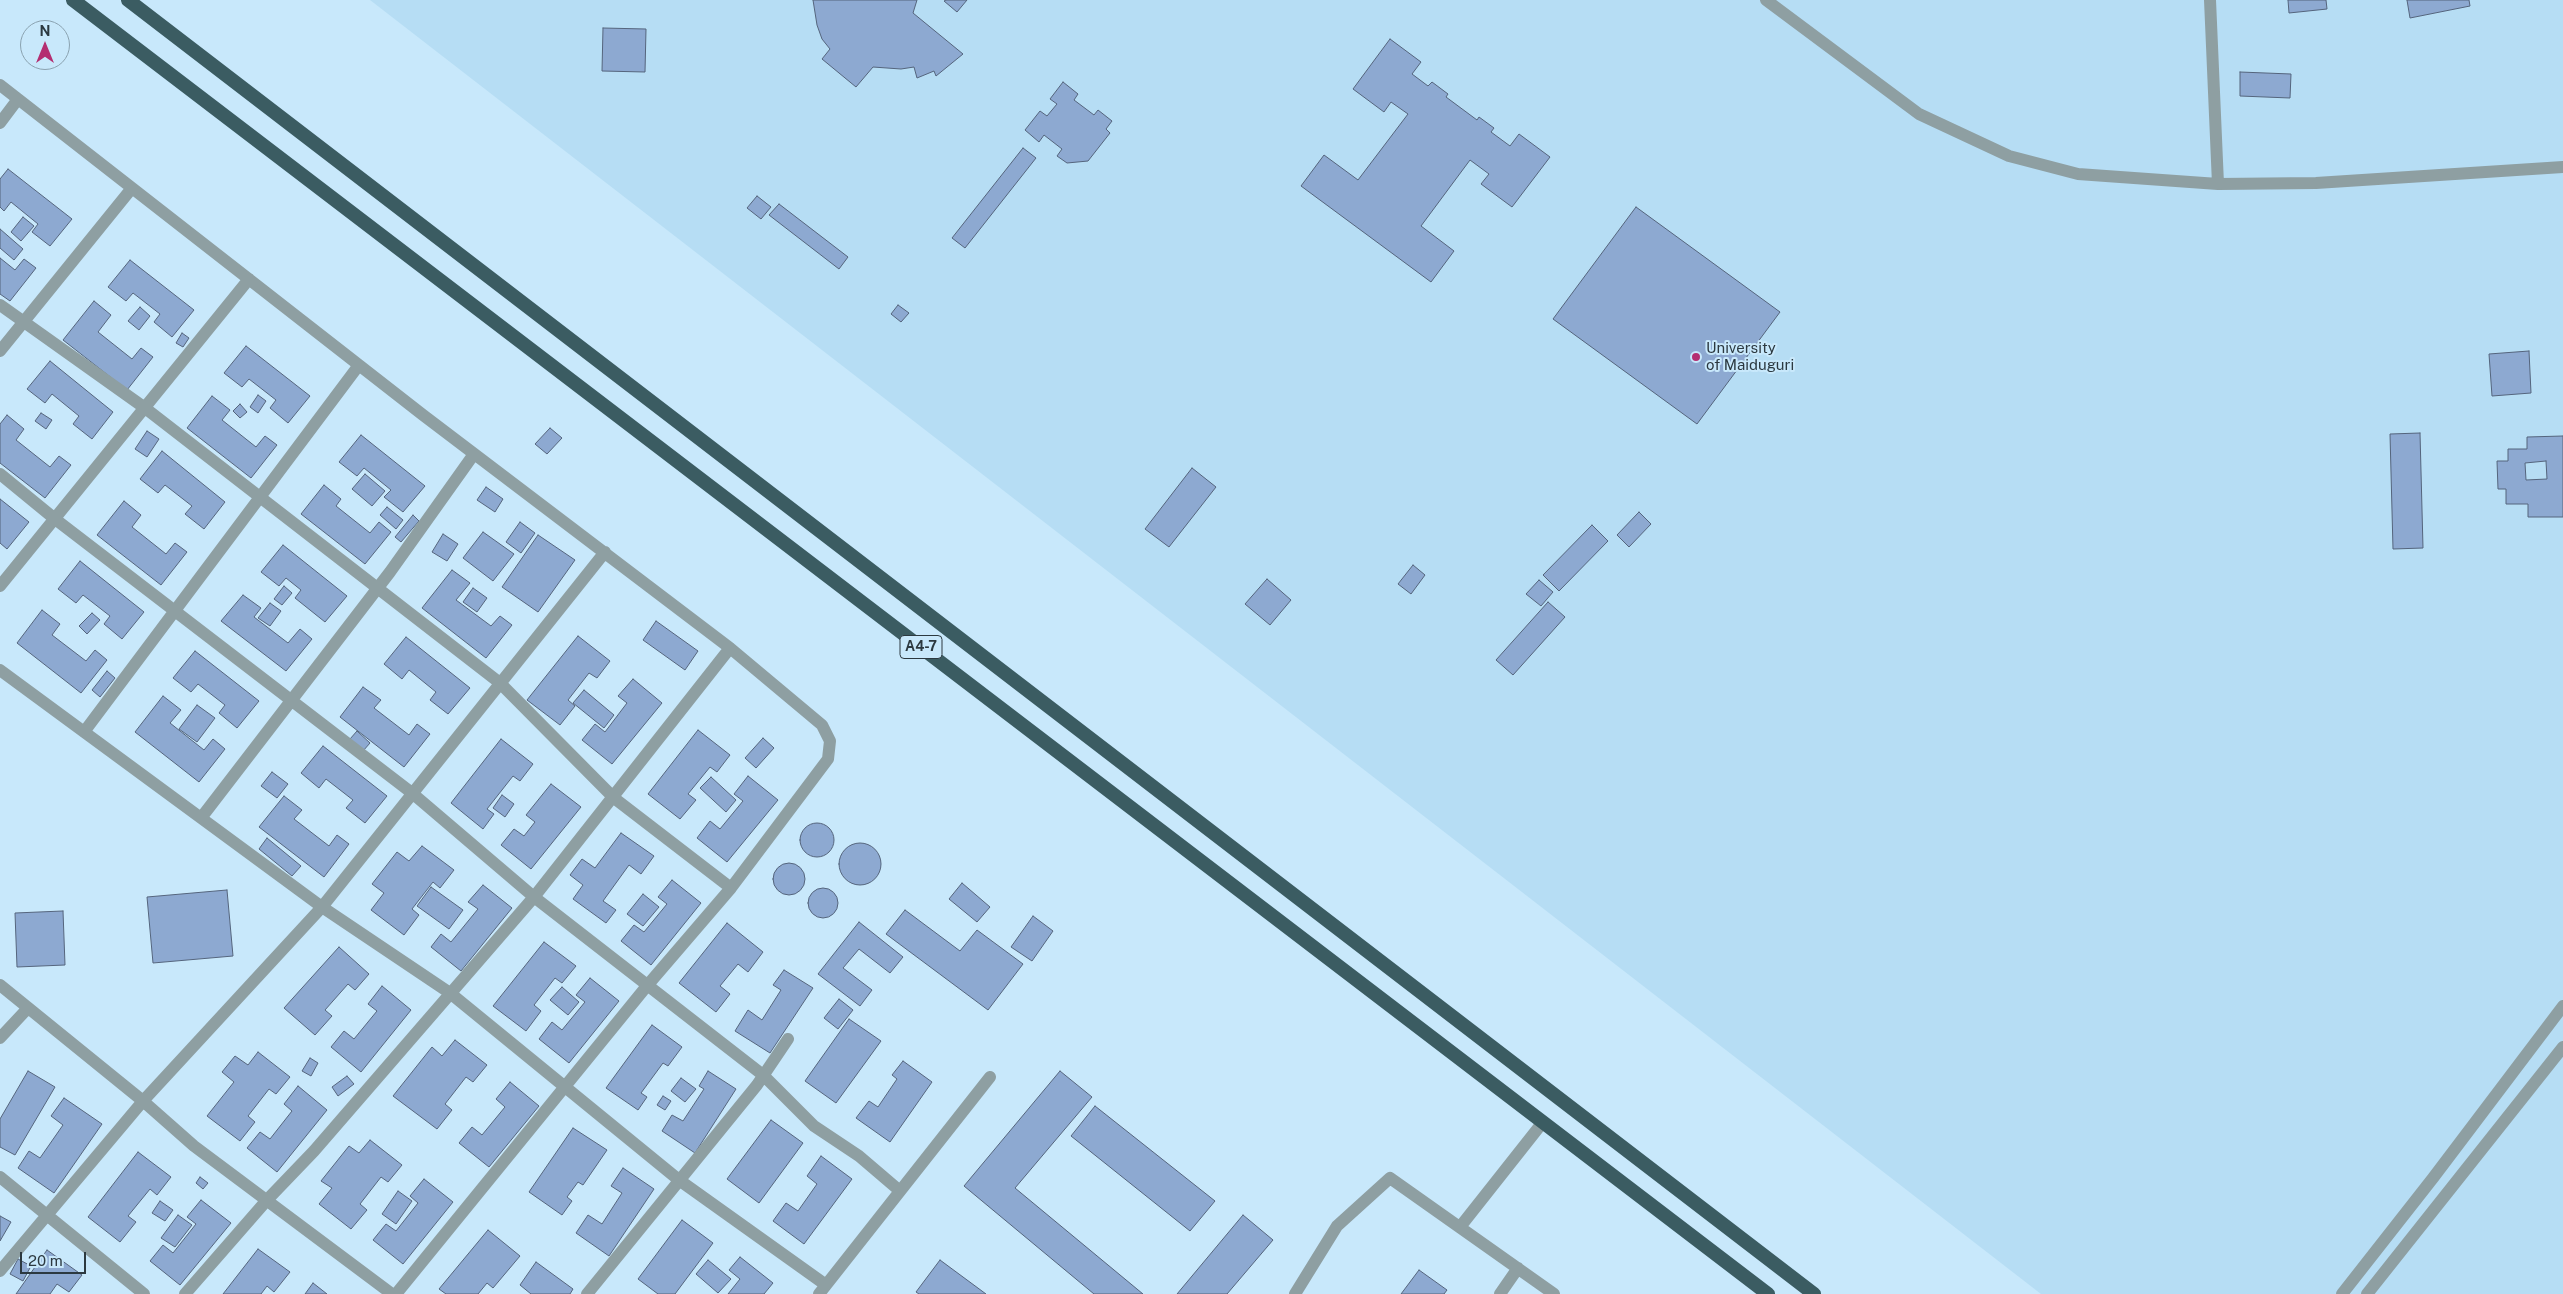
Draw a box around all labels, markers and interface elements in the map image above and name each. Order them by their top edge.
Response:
north arrow [20,20,70,70]
text: N [40,23,50,39]
place label: University of Maiduguri [1706,339,1794,374]
marker: University of Maiduguri [1690,351,1702,363]
road number: A4-7 [900,636,942,659]
scale bar [22,1242,89,1274]
text: 20 m [28,1252,63,1269]

